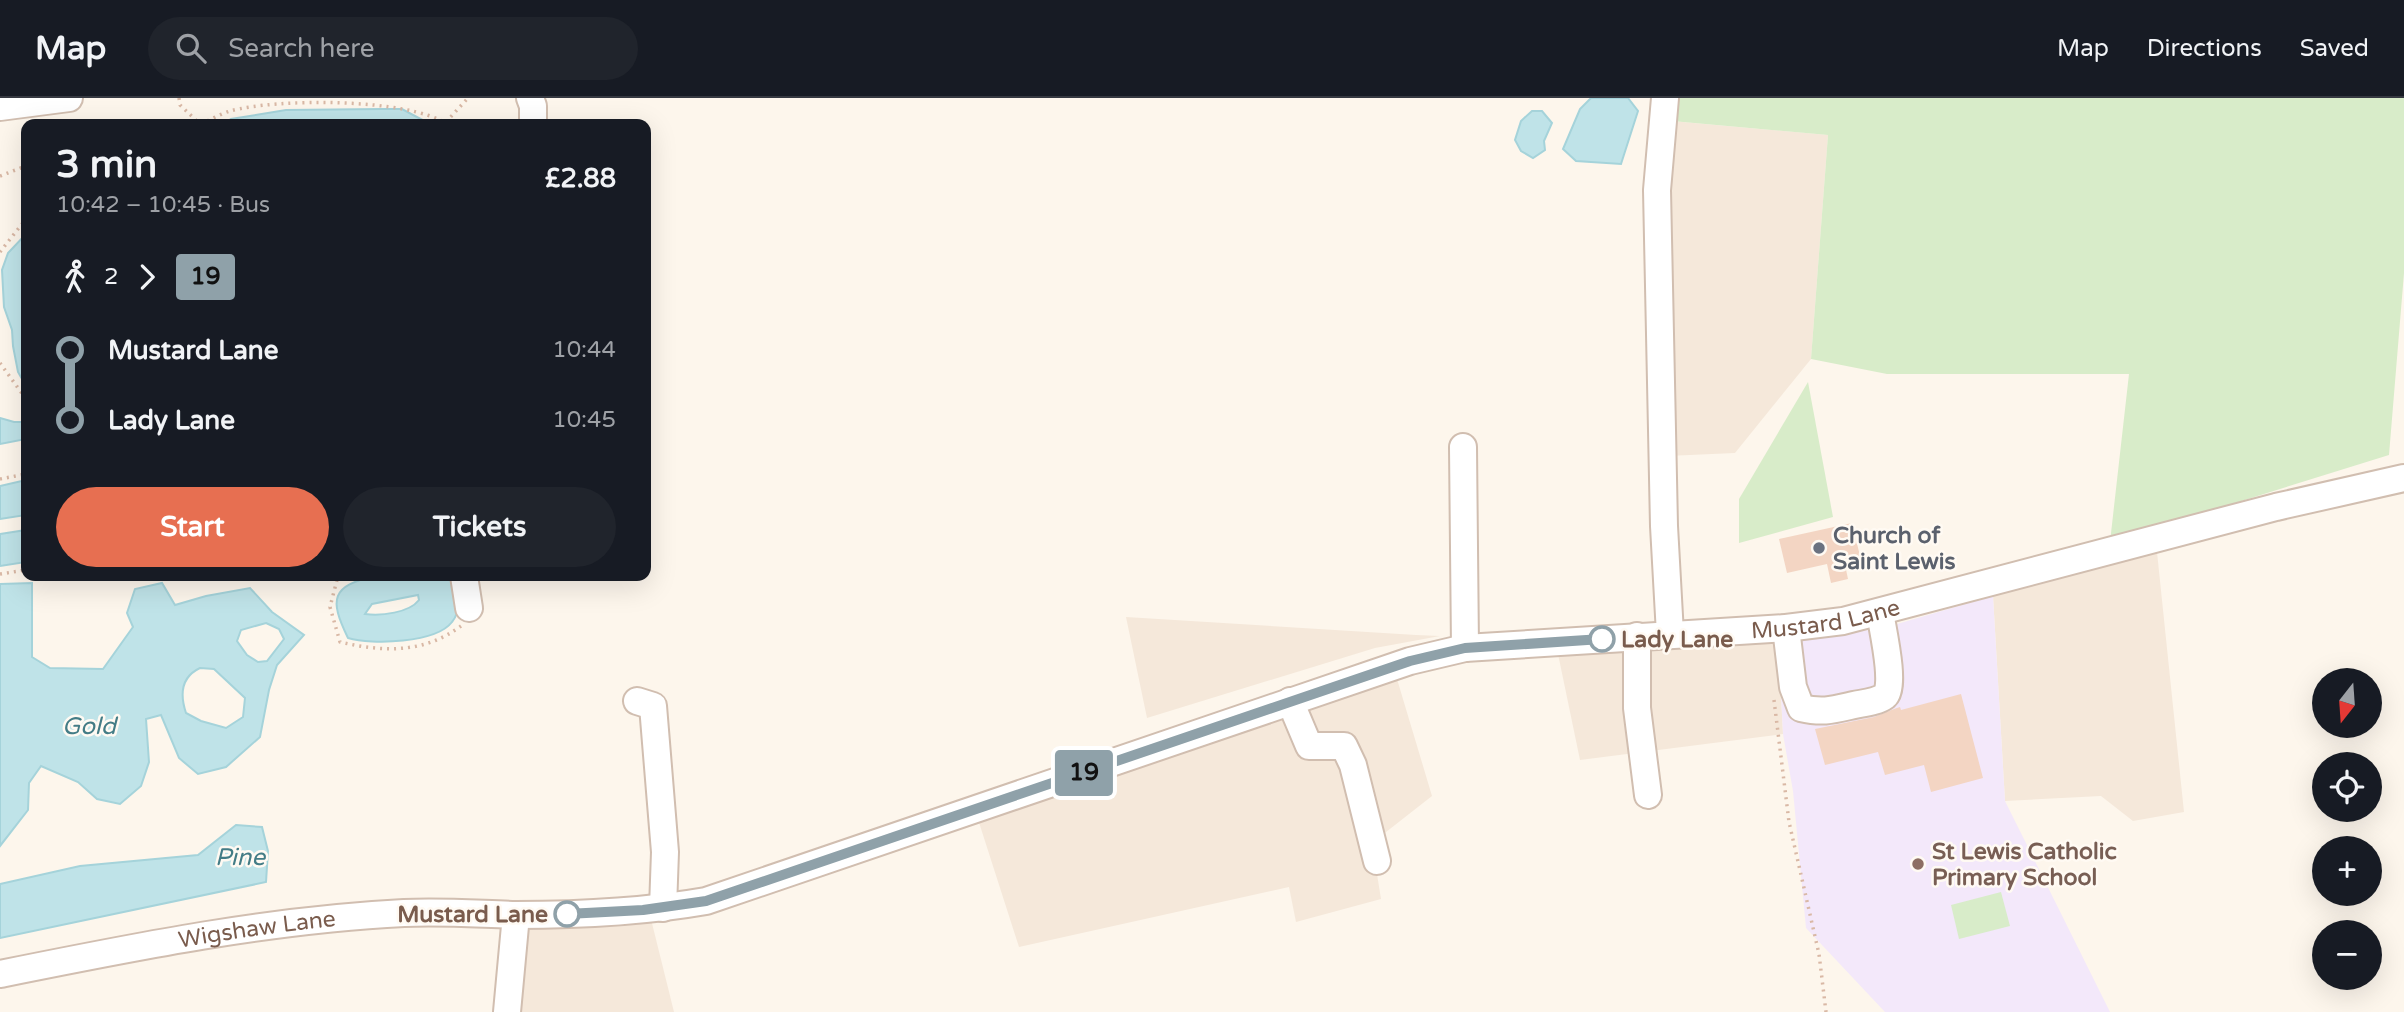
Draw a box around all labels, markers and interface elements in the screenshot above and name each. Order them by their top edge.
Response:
search box [148,17,638,80]
text: Map [35,29,106,68]
icon: search [172,29,210,67]
text: Search here [228,33,374,64]
text: Map [2057,34,2109,63]
text: Directions [2147,34,2262,63]
text: Saved [2300,34,2369,63]
text: 3 min [56,142,157,188]
text: £2.88 [545,163,616,194]
text: 10:42 – 10:45 · Bus [56,191,270,219]
icon: walk [56,258,94,296]
icon: forward [128,258,166,296]
text: 19 [190,262,221,291]
text: 2 [104,263,118,291]
text: Mustard Lane [108,335,278,366]
text: 10:44 [552,336,616,364]
text: Lady Lane [108,405,235,436]
text: 10:45 [552,406,616,434]
button: Start [56,487,329,567]
button: Tickets [343,487,616,567]
place label: Church of Saint Lewis [1833,522,1955,576]
marker: Church of Saint Lewis [1811,540,1827,556]
street label: Mustard Lane [1750,594,1903,645]
marker: Lady Lane [1589,626,1615,652]
place label: Lady Lane [1621,626,1733,654]
north arrow [2312,668,2382,738]
map controls [2312,668,2382,990]
water label: Gold [62,712,119,741]
line badge: 19 [1052,750,1116,796]
button: locate [2312,752,2382,822]
text: 19 [1069,758,1099,787]
button: + [2312,836,2382,906]
place label: St Lewis Catholic Primary School [1932,838,2117,892]
water label: Pine [215,843,266,872]
marker: St Lewis Catholic Primary School [1910,856,1926,872]
place label: Mustard Lane [397,901,548,929]
marker: Mustard Lane [554,901,580,927]
street label: Wigshaw Lane [176,905,337,955]
button: − [2312,920,2382,990]

